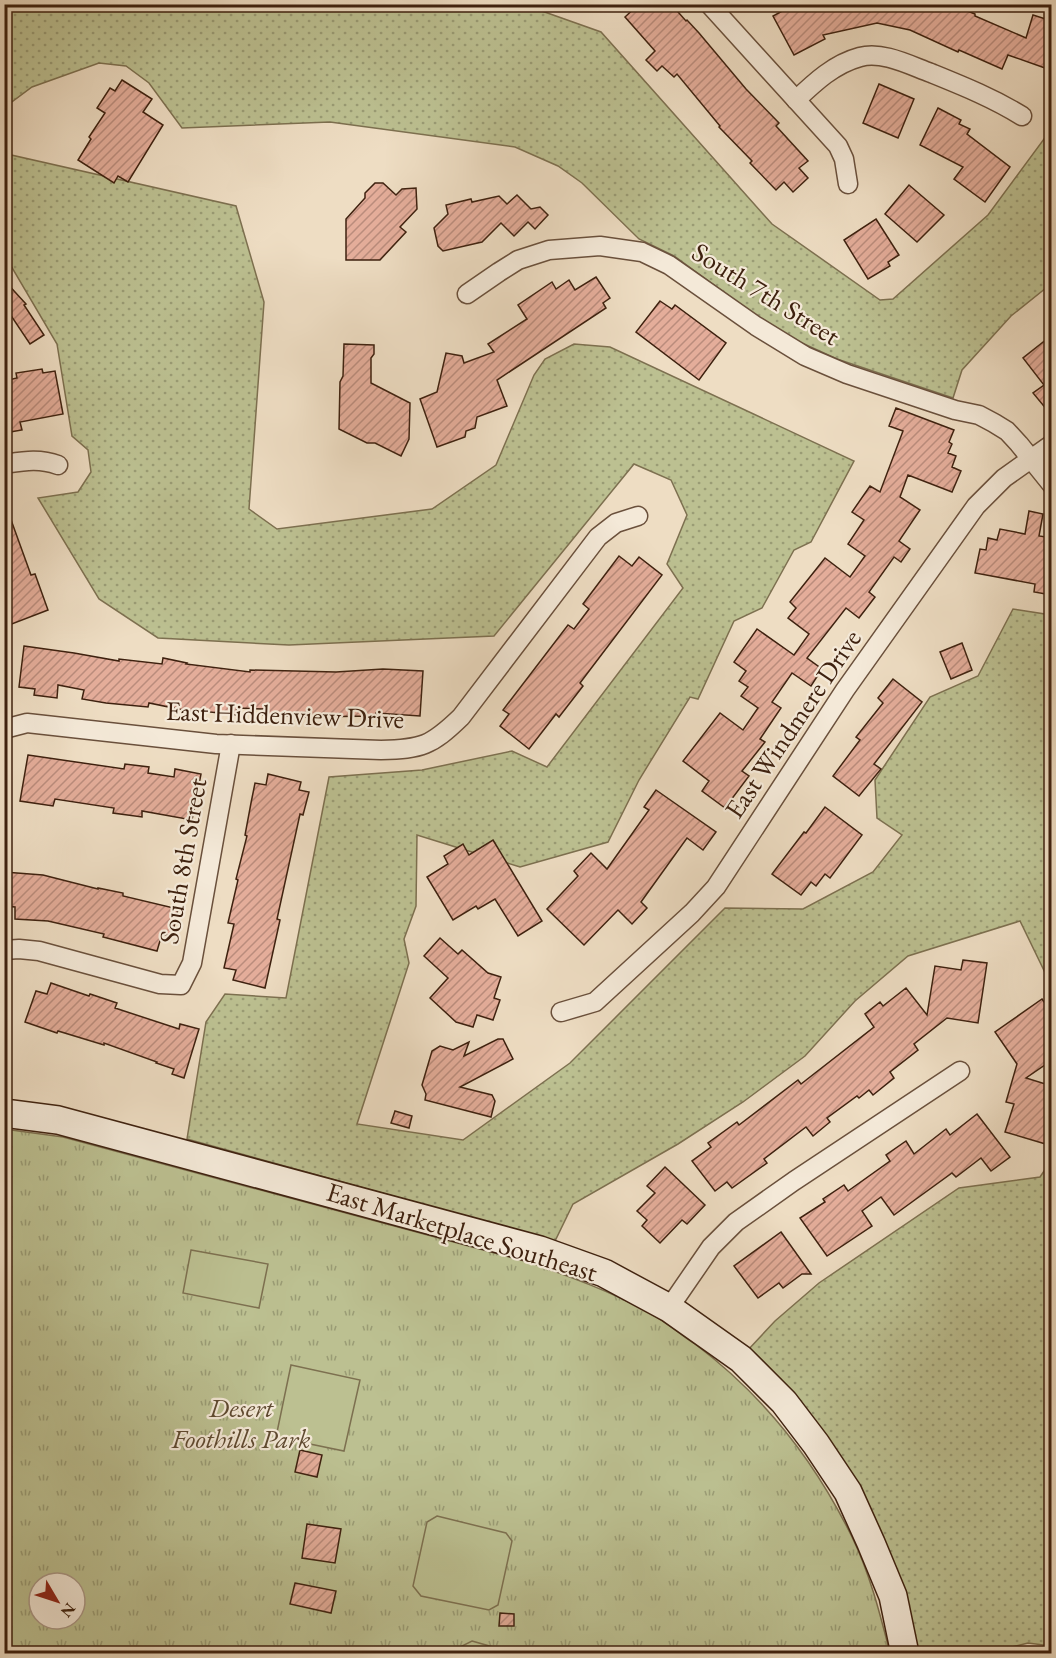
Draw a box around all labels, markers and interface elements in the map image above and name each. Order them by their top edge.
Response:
street label: South 7th Street [686,234,847,353]
street label: East Windmere Drive [716,622,869,825]
street label: East Hiddenview Drive [165,693,405,736]
street label: South 8th Street [151,775,214,947]
street label: East Marketplace Southeast [322,1174,602,1290]
park label: Desert Foothills Park [170,1390,311,1456]
north arrow [27,1571,87,1631]
text: N [56,1598,81,1622]

